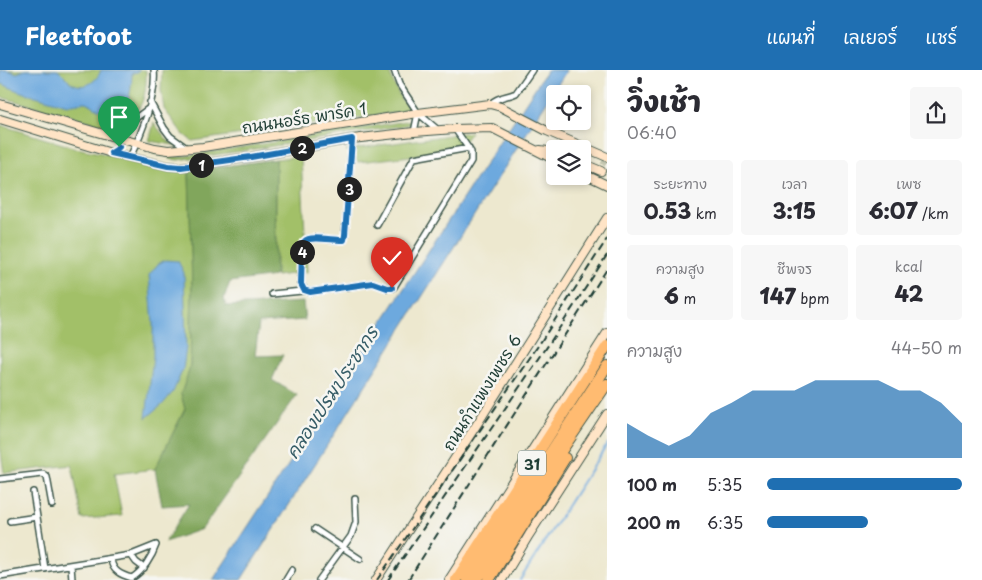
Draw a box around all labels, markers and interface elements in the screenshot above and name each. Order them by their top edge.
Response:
text: Fleetfoot [25,17,132,53]
text: แผนที่ [767,23,815,50]
text: เลเยอร์ [843,23,897,50]
text: แชร์ [925,23,957,50]
text: วิ่งเช้า [627,79,701,122]
map controls [546,85,591,185]
button: locate [546,85,591,130]
button: share [910,87,962,139]
street label: ถนนนอร์ธ พาร์ค 1 [240,95,368,139]
pin [98,96,140,147]
icon: arrive [105,103,133,131]
text: 06:40 [627,120,677,144]
pin: 2 [290,136,314,160]
text: 2 [298,138,307,159]
button: layers [546,140,591,185]
pin: 1 [188,152,214,178]
text: 1 [198,155,205,176]
text: ระยะทาง [653,173,707,194]
text: เวลา [782,173,807,194]
text: เพซ [896,173,921,194]
pin: 3 [336,176,362,202]
text: 3 [345,179,354,200]
text: 0.53 [644,194,691,226]
text: 3:15 [773,194,816,226]
text: 6:07 [869,194,918,226]
text: km [691,203,717,224]
text: /km [918,203,949,224]
pin [371,237,413,288]
pin: 4 [290,240,314,264]
text: 4 [298,242,307,263]
icon: check [378,244,406,272]
text: kcal [895,256,923,277]
text: ความสูง [656,258,704,279]
text: ชีพจร [777,258,812,279]
text: 42 [894,277,923,309]
text: 6 [664,279,679,311]
text: 147 [760,279,796,311]
text: m [679,288,696,309]
text: bpm [796,288,829,309]
water label: คลองเปรมประชากร [278,319,385,463]
street label: ถนนกำแพงเพชร 6 [436,329,526,455]
text: 44–50 m [891,335,962,359]
text: ความสูง [627,338,682,362]
road number: 31 [518,450,546,476]
text: 100 m [627,472,677,496]
text: 5:35 [707,472,742,496]
text: 200 m [627,510,681,534]
text: 6:35 [707,510,743,534]

